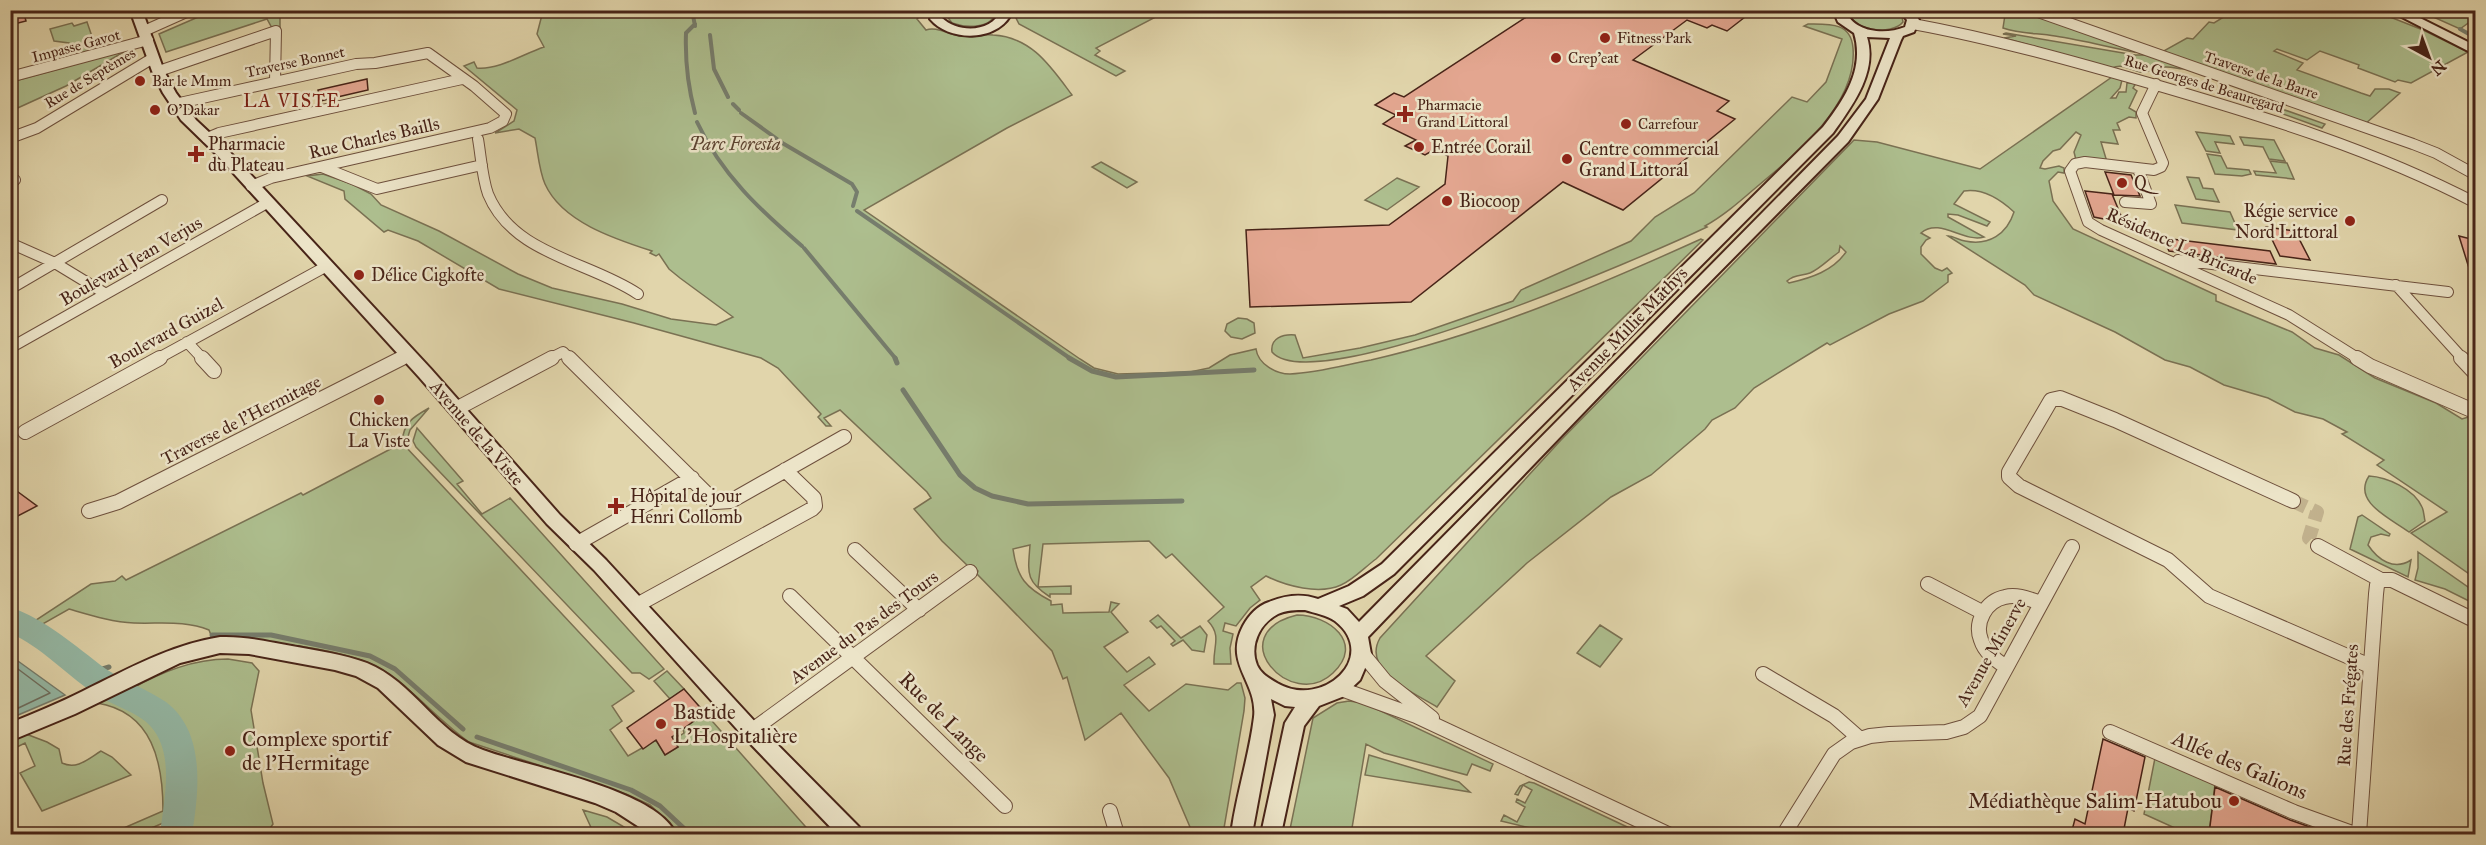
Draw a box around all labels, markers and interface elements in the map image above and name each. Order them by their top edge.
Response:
street label: Impasse Gavot [30,25,123,66]
north arrow [2399,27,2459,87]
place label: Fitness Park [1617,29,1692,47]
marker: Fitness Park [1598,31,1612,45]
street label: Traverse Bonnet [244,43,347,81]
street label: Rue de Septèmes [41,44,139,112]
street label: Traverse de la Barre [2201,47,2321,103]
place label: Crep'eat [1568,49,1620,67]
marker: Crep'eat [1549,51,1563,65]
street label: Rue Georges de Beauregard [2122,51,2286,117]
text: N [2427,56,2450,80]
place label: Bar le Mmm [152,72,232,90]
marker: Bar le Mmm [133,74,147,88]
district label: LA VISTE [243,90,341,112]
place label: Pharmacie Grand Littoral [1417,96,1509,131]
place label: O'Dakar [167,101,220,119]
marker: O'Dakar [148,103,162,117]
marker: Pharmacie Grand Littoral [1398,107,1412,121]
street label: Rue Charles Baills [306,112,442,164]
place label: Carrefour [1638,115,1699,133]
marker: Carrefour [1619,117,1633,131]
place label: Pharmacie du Plateau [208,133,285,176]
park label: Parc Foresta [689,133,781,155]
place label: Entrée Corail [1431,136,1531,158]
place label: Centre commercial Grand Littoral [1579,138,1719,181]
marker: Entrée Corail [1412,140,1426,154]
marker: Pharmacie du Plateau [189,147,203,161]
marker: Centre commercial Grand Littoral [1560,152,1574,166]
place label: Q [2134,172,2159,194]
marker: Q [2115,176,2129,190]
place label: Biocoop [1459,190,1520,212]
marker: Biocoop [1440,194,1454,208]
place label: Régie service Nord Littoral [2235,200,2338,243]
street label: Résidence La Bricarde [2103,203,2261,289]
street label: Boulevard Jean Verjus [56,211,206,311]
marker: Régie service Nord Littoral [2343,214,2357,228]
street label: Avenue Millie Mathys [1561,262,1692,397]
place label: Délice Cigkofte [371,264,484,287]
marker: Délice Cigkofte [352,268,366,282]
street label: Boulevard Guizel [105,293,227,373]
street label: Traverse de l'Hermitage [158,370,325,471]
street label: Avenue de la Viste [425,375,529,490]
marker: Chicken La Viste [372,393,386,407]
place label: Chicken La Viste [348,409,410,452]
place label: Hôpital de jour Henri Collomb [630,485,742,528]
marker: Hôpital de jour Henri Collomb [607,497,625,515]
street label: Avenue du Pas des Tours [785,566,943,689]
street label: Avenue Minerve [1951,594,2031,711]
street label: Rue des Frégates [2333,643,2364,767]
street label: Rue de Lange [893,666,995,768]
place label: Bastide L'Hospitalière [673,699,798,749]
marker: Bastide L'Hospitalière [654,717,668,731]
street label: Allée des Galions [2168,724,2311,805]
place label: Complexe sportif de l'Hermitage [242,726,392,776]
marker: Complexe sportif de l'Hermitage [223,744,237,758]
place label: Médiathèque Salim-Hatubou [1968,788,2222,814]
marker: Médiathèque Salim-Hatubou [2227,794,2241,808]

